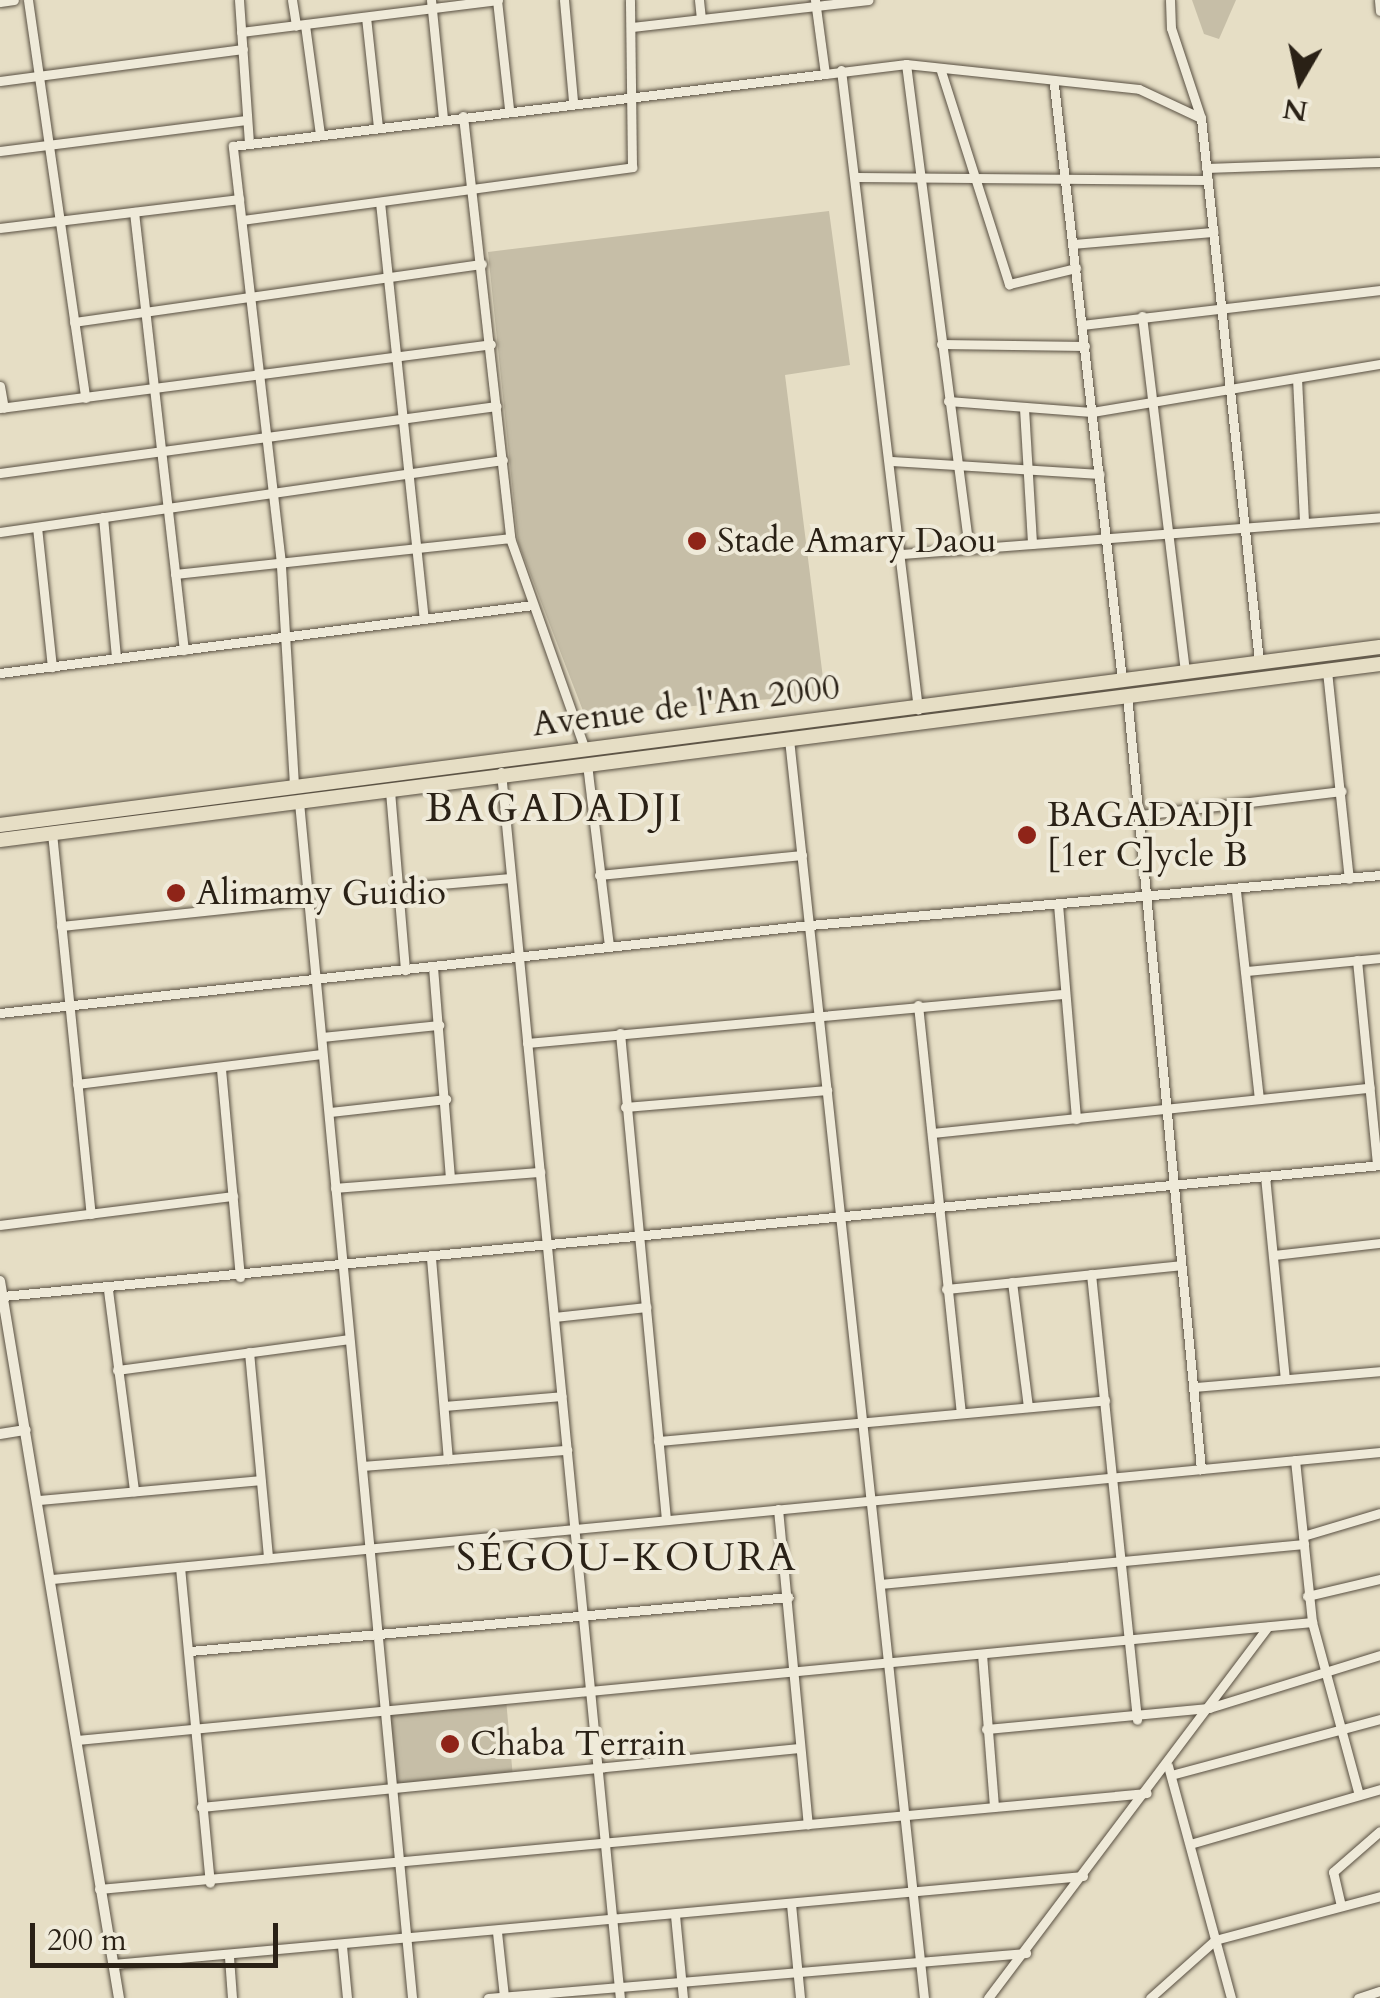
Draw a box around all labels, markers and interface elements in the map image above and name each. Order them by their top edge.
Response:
north arrow [1250,30,1350,130]
text: N [1280,89,1310,130]
place label: Stade Amary Daou [717,520,997,562]
marker: Stade Amary Daou [686,530,708,552]
street label: Avenue de l'An 2000 [530,666,842,746]
district label: BAGADADJI [426,785,684,833]
place label: BAGADADJI [1er C]ycle B [1047,794,1254,876]
marker: BAGADADJI [1er C]ycle B [1016,824,1038,846]
place label: Alimamy Guidio [196,872,446,914]
marker: Alimamy Guidio [165,882,187,904]
district label: SÉGOU-KOURA [456,1534,798,1582]
place label: Chaba Terrain [470,1723,686,1765]
marker: Chaba Terrain [439,1733,461,1755]
scale bar [35,1903,282,1965]
text: 200 m [47,1920,127,1961]

